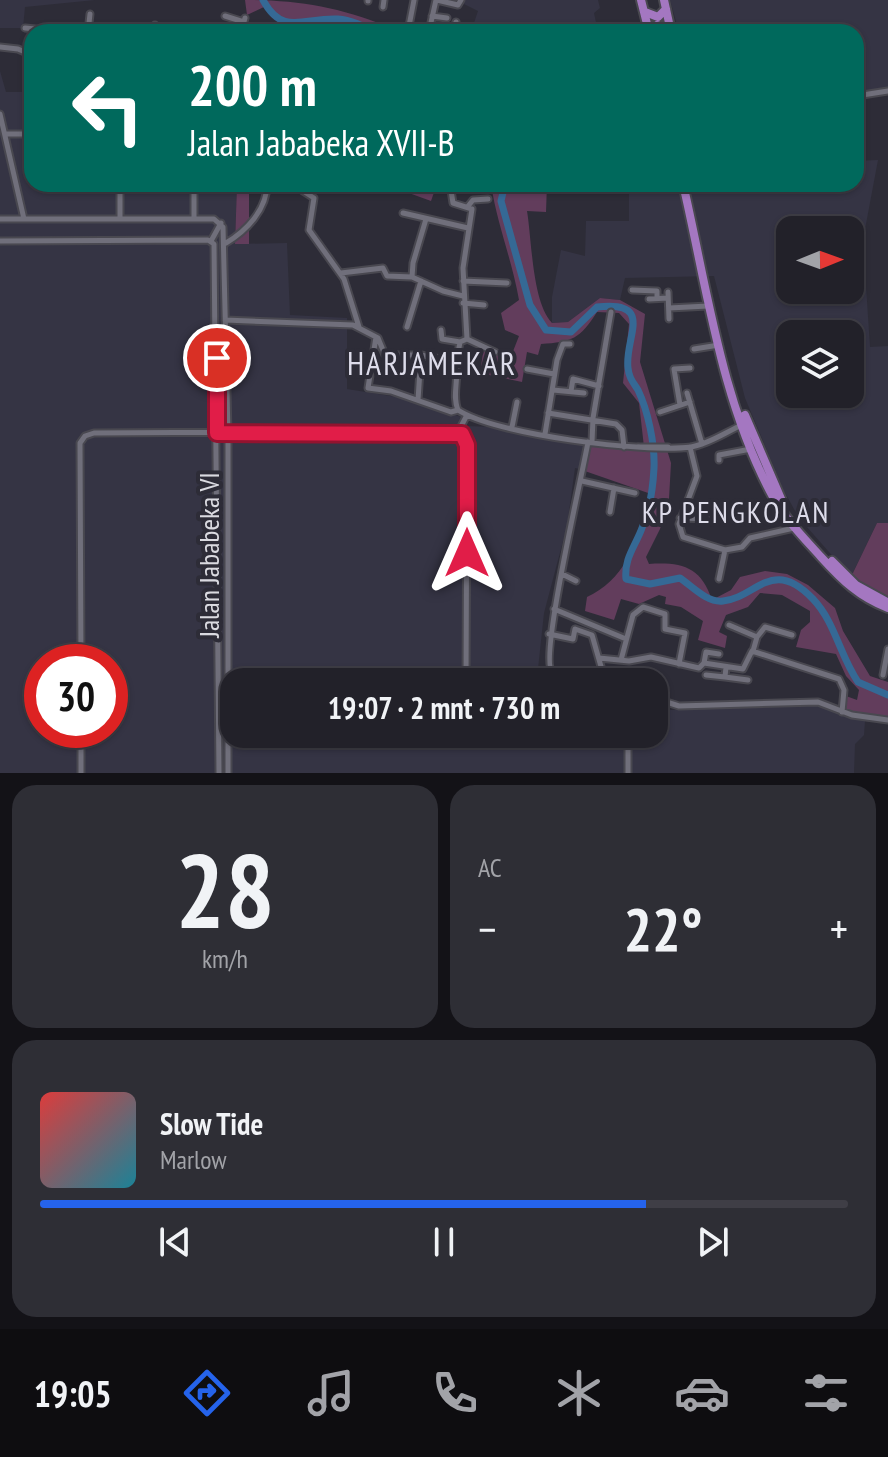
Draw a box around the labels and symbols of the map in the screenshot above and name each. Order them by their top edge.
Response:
north arrow [776,216,864,304]
pin [183,324,251,392]
district label: HARJAMEKAR [347,342,517,384]
street label: Jalan Jababeka VI [190,472,227,639]
district label: KP PENGKOLAN [642,492,830,531]
position arrow [425,511,509,595]
speed limit sign: 30 [24,644,128,748]

